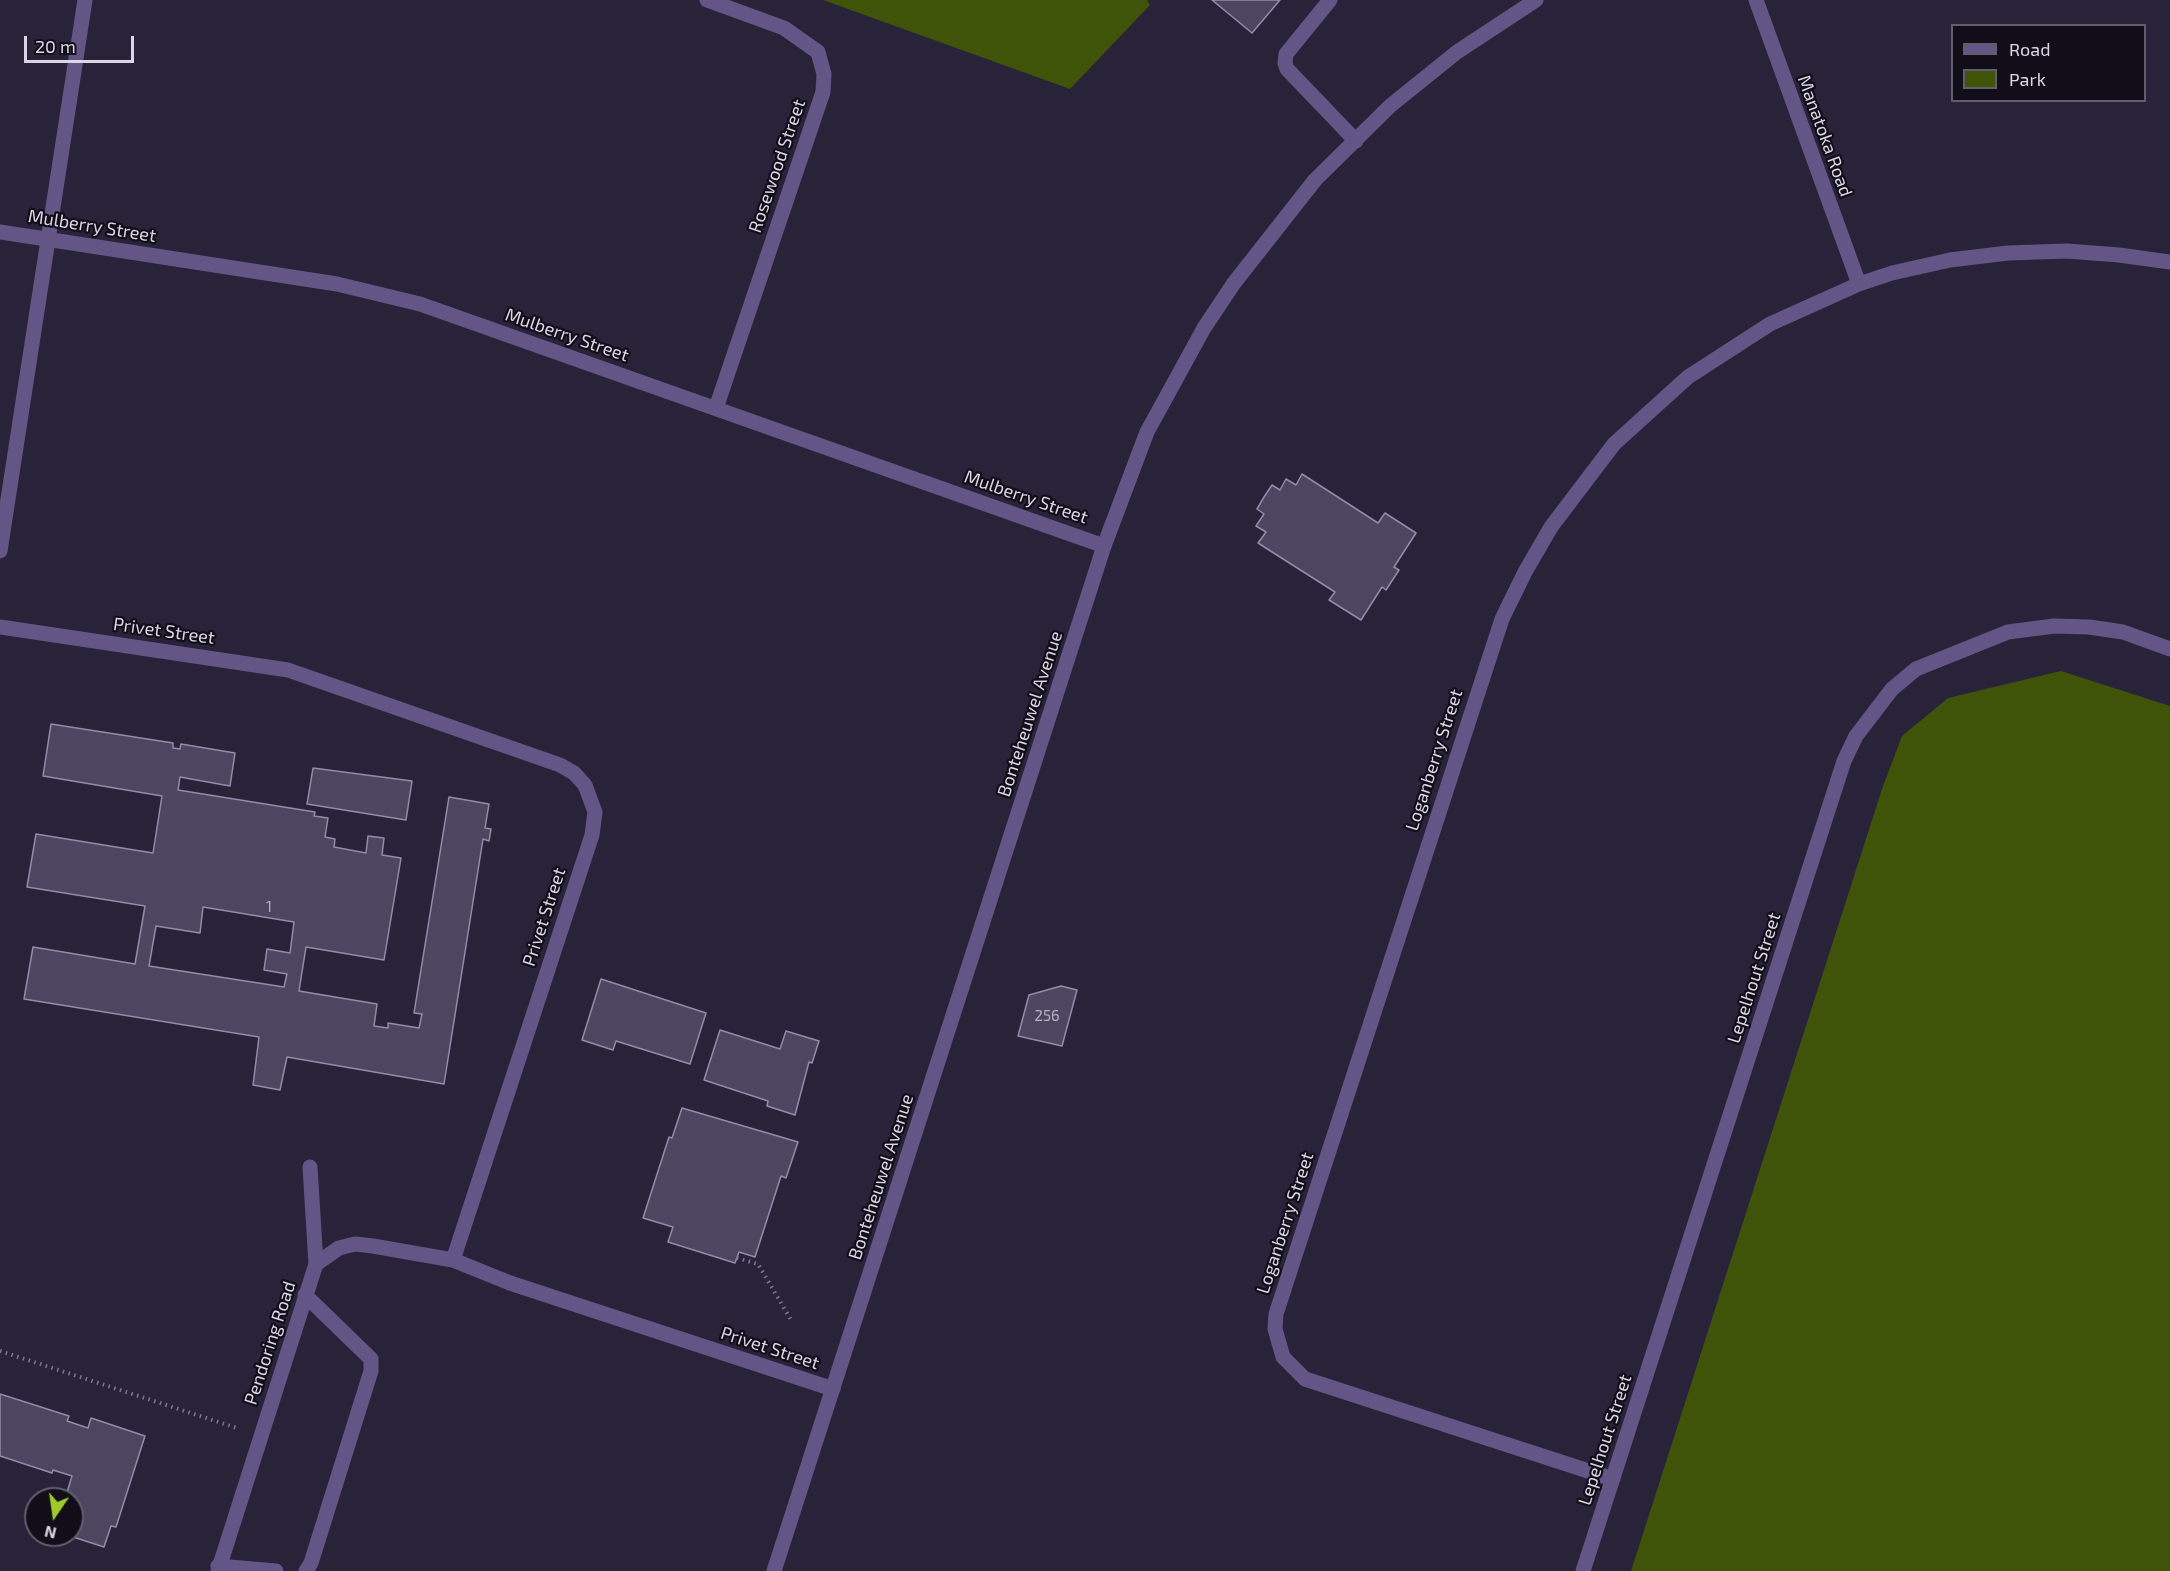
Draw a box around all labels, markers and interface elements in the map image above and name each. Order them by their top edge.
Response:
scale bar [27,24,136,62]
legend [1951,24,2146,102]
text: 20 m [35,35,76,57]
text: Road [2009,38,2050,60]
text: Park [2009,68,2046,90]
street label: Manatoka Road [1793,72,1857,200]
street label: Rosewood Street [744,96,810,236]
street label: Mulberry Street [26,205,158,247]
street label: Mulberry Street [502,304,632,366]
street label: Mulberry Street [961,466,1091,528]
street label: Privet Street [112,613,216,649]
street label: Bonteheuwel Avenue [993,628,1067,800]
street label: Loganberry Street [1401,686,1467,834]
street label: Privet Street [518,865,570,969]
house number: 1 [266,898,272,916]
street label: Lepelhout Street [1723,910,1785,1046]
house number: 256 [1034,1007,1060,1025]
street label: Bonteheuwel Avenue [844,1091,918,1263]
street label: Loganberry Street [1252,1149,1318,1297]
street label: Pendoring Road [240,1278,300,1408]
street label: Privet Street [718,1322,822,1374]
street label: Lepelhout Street [1574,1372,1636,1508]
north arrow [24,1487,84,1547]
text: N [43,1523,58,1544]

